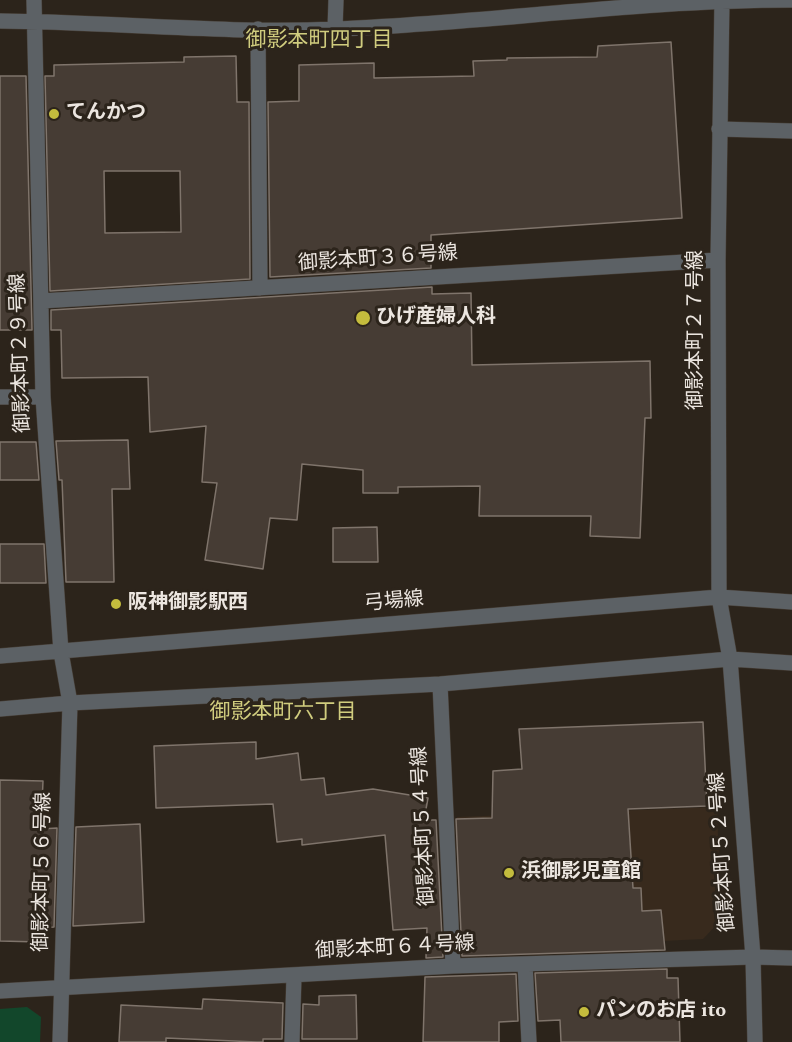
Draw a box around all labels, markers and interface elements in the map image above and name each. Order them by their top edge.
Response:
district label: 御影本町四丁目 [246,29,392,55]
place label: てんかつ [66,102,146,126]
marker: てんかつ [47,107,61,121]
street label: 御影本町３６号線 [297,242,459,278]
street label: 御影本町２７号線 [685,250,709,410]
street label: 御影本町２９号線 [7,273,37,433]
place label: ひげ産婦人科 [376,306,496,330]
marker: ひげ産婦人科 [354,309,372,327]
street label: 弓場線 [363,588,425,618]
place label: 阪神御影駅西 [128,592,248,616]
marker: 阪神御影駅西 [109,597,123,611]
district label: 御影本町六丁目 [210,701,356,727]
street label: 御影本町５４号線 [409,745,441,907]
street label: 御影本町５２号線 [706,771,742,933]
street label: 御影本町５６号線 [31,792,57,952]
place label: 浜御影児童館 [521,861,641,885]
marker: 浜御影児童館 [502,866,516,880]
street label: 御影本町６４号線 [314,933,476,965]
place label: パンのお店 ito [596,1000,726,1024]
marker: パンのお店 ito [577,1005,591,1019]

